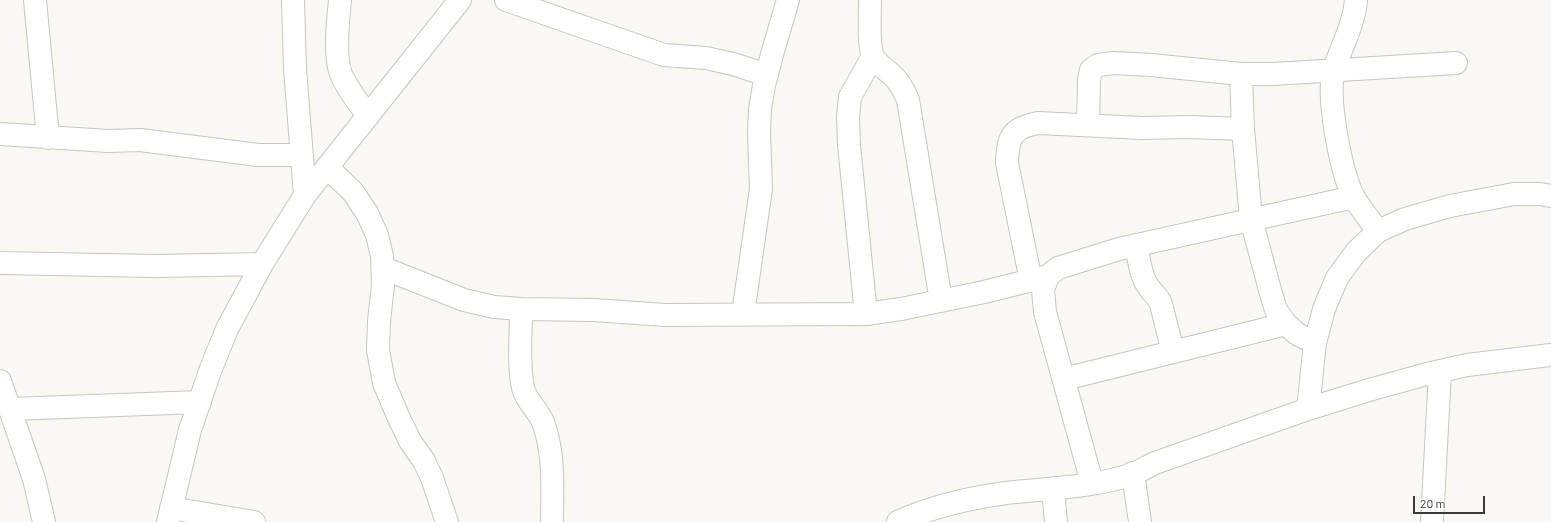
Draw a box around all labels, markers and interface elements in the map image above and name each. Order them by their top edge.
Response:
scale bar [1415,488,1487,514]
text: 20 m [1420,496,1446,510]

